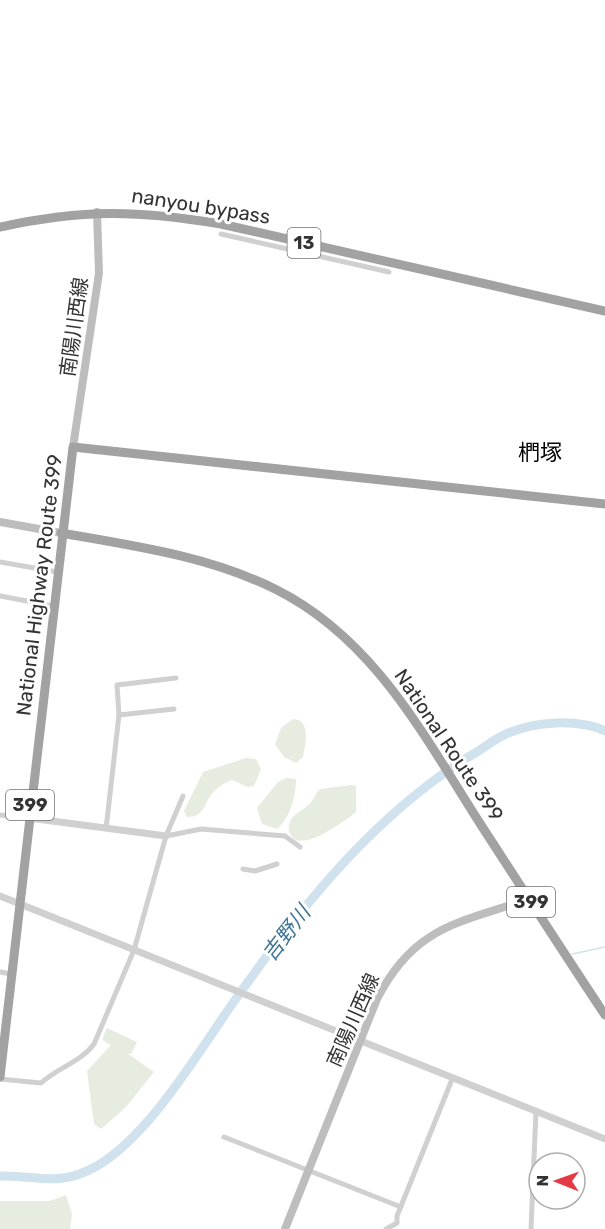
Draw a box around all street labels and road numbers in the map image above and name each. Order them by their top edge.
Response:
street label: nanyou bypass [130,183,272,229]
road number: 13 [288,228,320,258]
street label: 南陽川西線 [55,276,93,378]
street label: National Highway Route 399 [11,453,67,717]
street label: National Route 399 [389,664,509,826]
road number: 399 [6,790,54,820]
road number: 399 [507,887,555,917]
street label: 南陽川西線 [322,969,384,1071]

